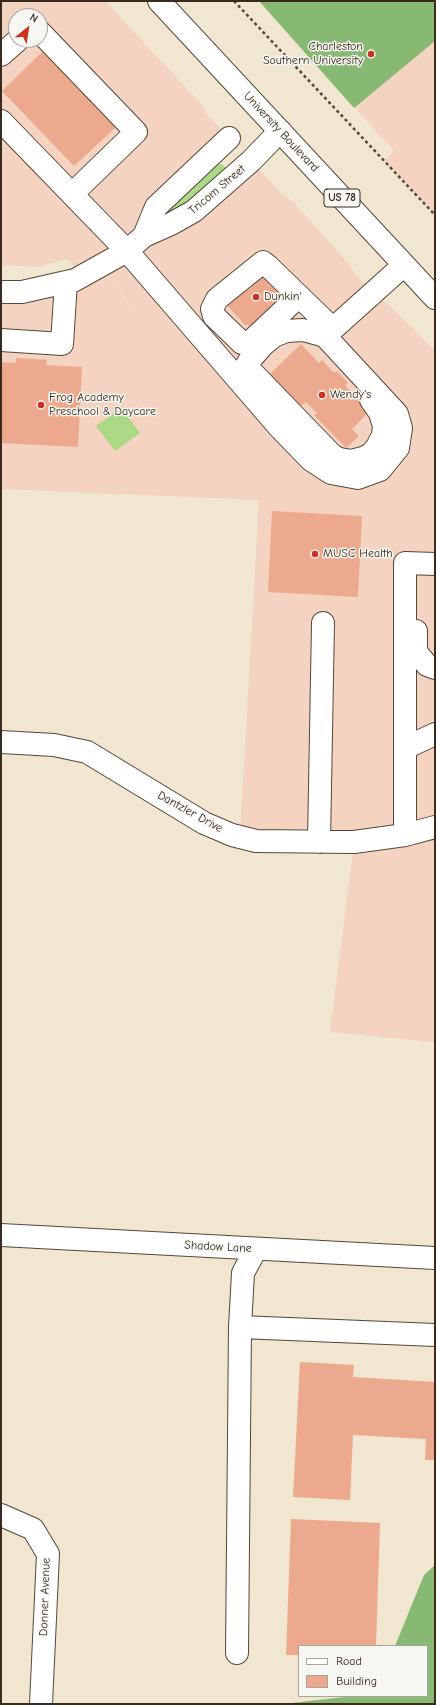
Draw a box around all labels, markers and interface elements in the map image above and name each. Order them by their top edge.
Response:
north arrow [8,8,48,48]
text: N [27,11,40,25]
place label: Charleston Southern University [263,40,363,68]
marker: Charleston Southern University [366,49,376,59]
street label: University Boulevard [240,89,322,175]
street label: Tricom Street [186,162,248,218]
road number: US 78 [324,189,360,207]
place label: Dunkin' [264,290,302,304]
marker: Dunkin' [251,292,261,302]
place label: Wendy's [330,388,371,402]
marker: Wendy's [317,390,327,400]
place label: Frog Academy Preschool & Daycare [49,391,156,419]
marker: Frog Academy Preschool & Daycare [36,400,46,410]
place label: MUSC Health [323,547,393,561]
marker: MUSC Health [310,549,320,559]
street label: Dantzler Drive [155,788,225,836]
street label: Shadow Lane [184,1238,252,1256]
street label: Donner Avenue [36,1558,54,1636]
legend [298,1645,428,1697]
text: Road [336,1654,362,1668]
text: Building [336,1674,377,1688]

